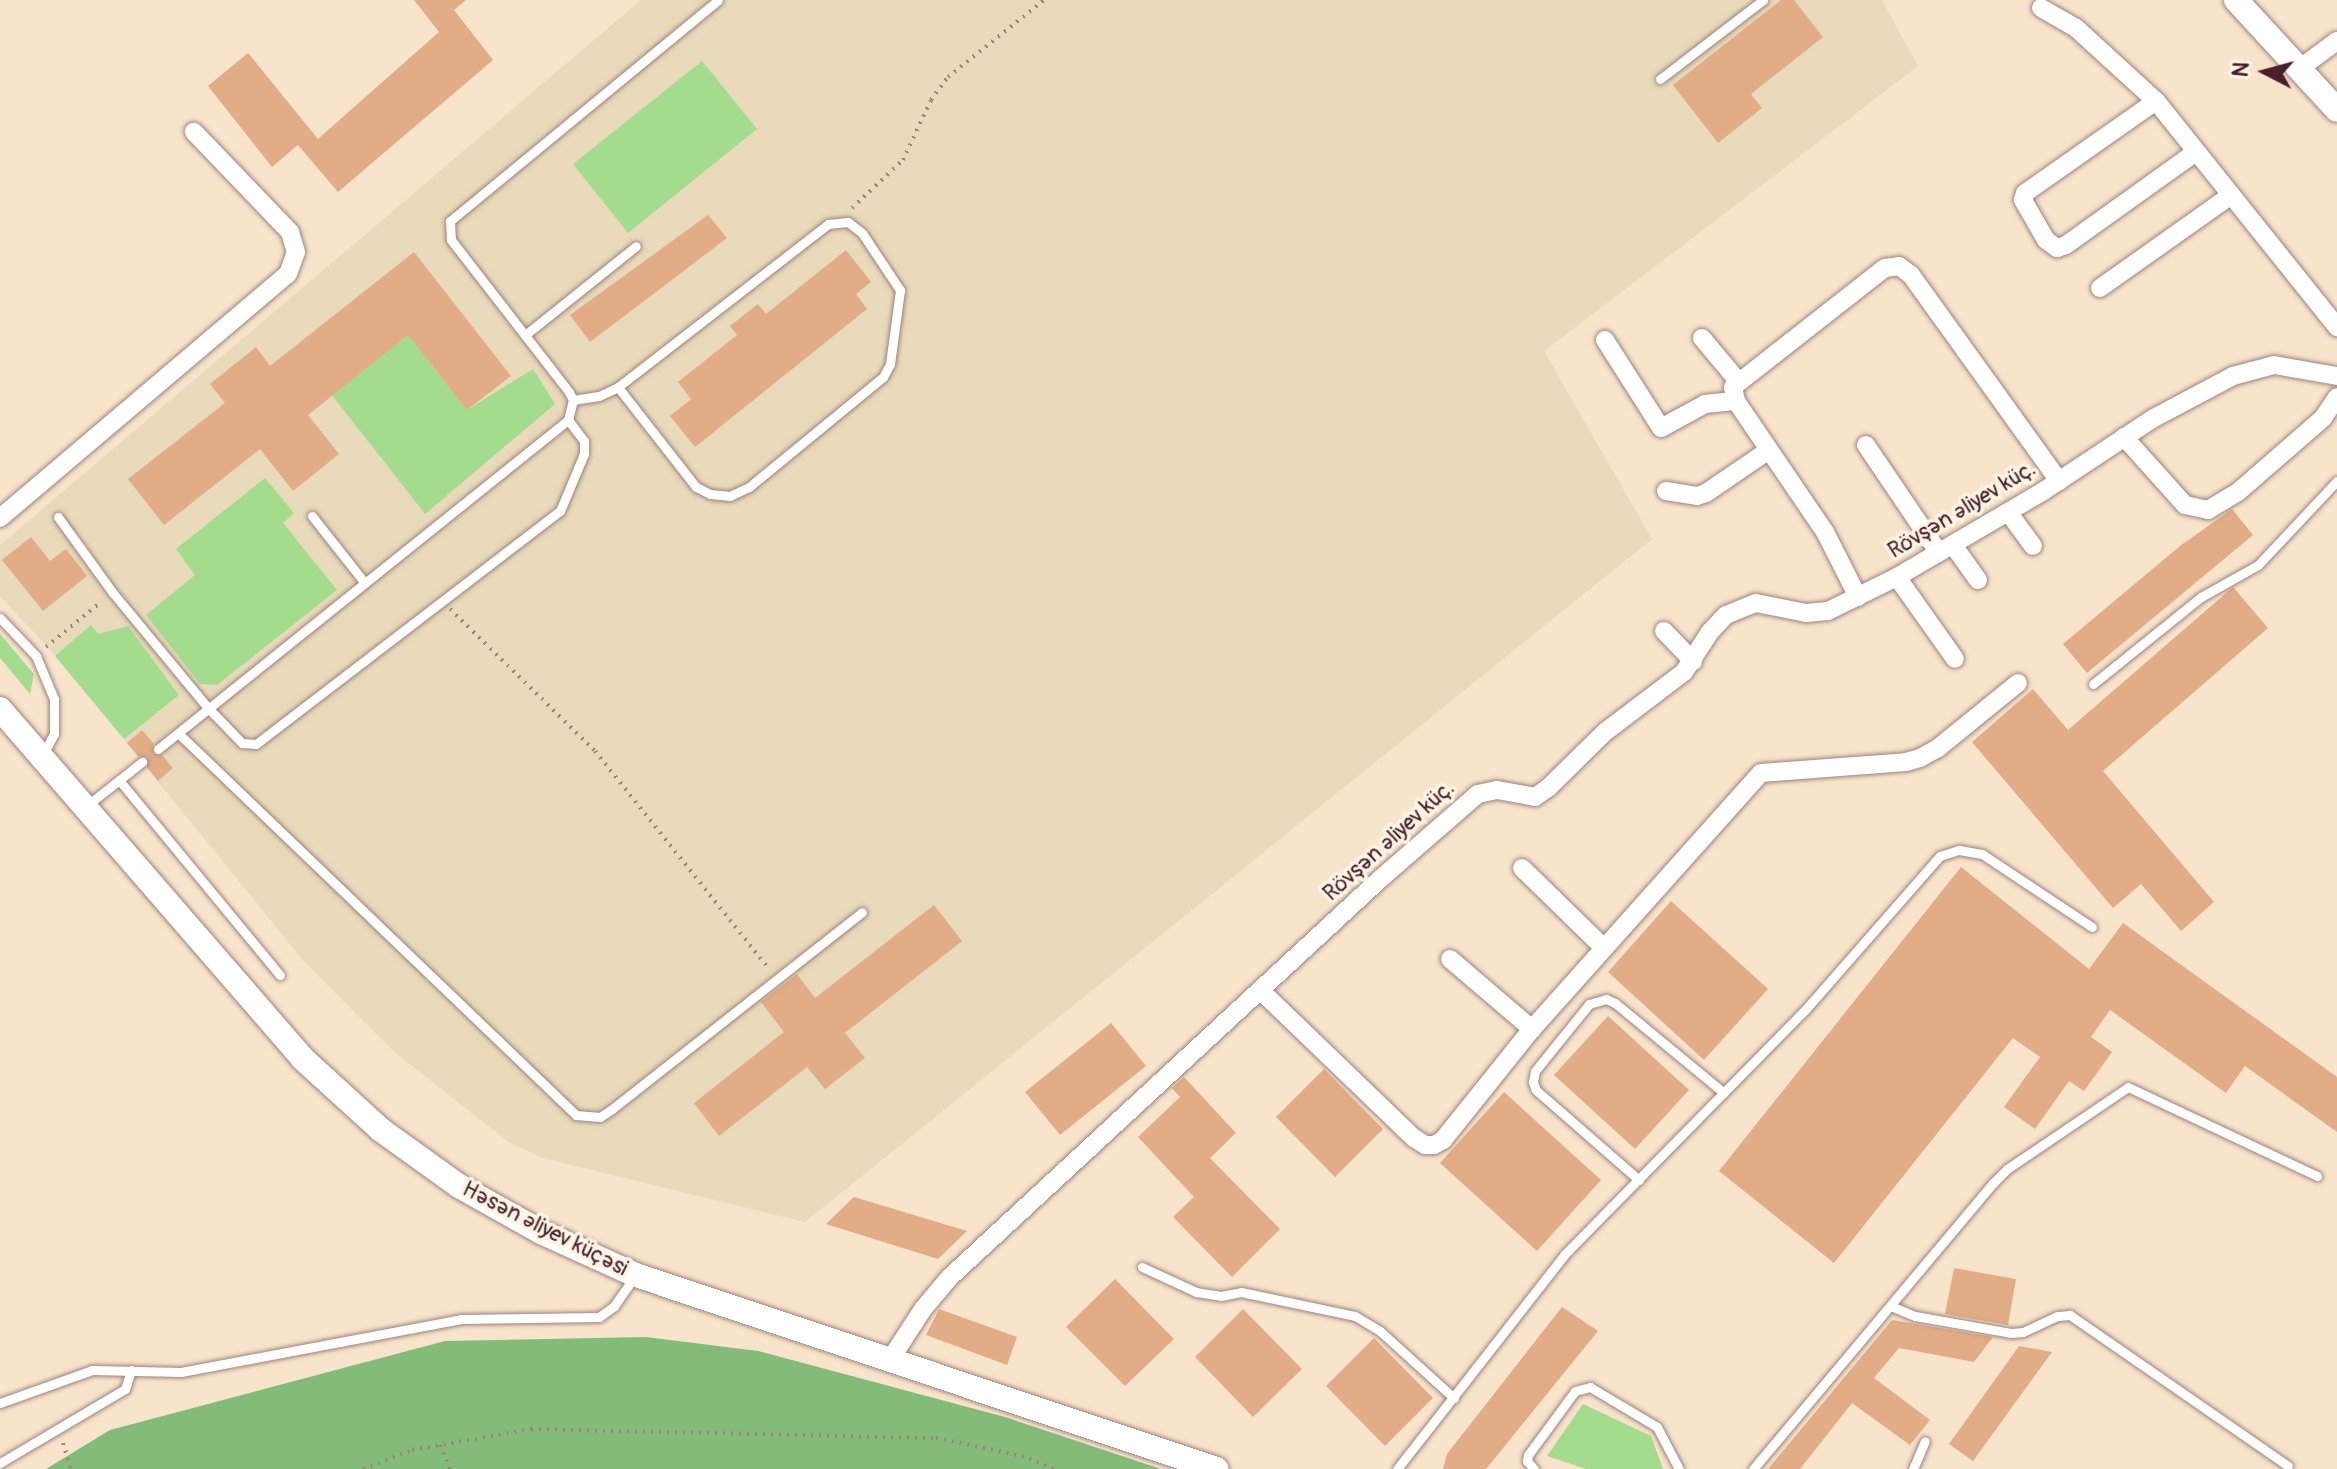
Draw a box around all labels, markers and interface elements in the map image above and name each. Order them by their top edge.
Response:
north arrow [2225,32,2305,112]
text: N [2226,61,2256,78]
street label: Rövşən Əliyev küç. [1883,456,2041,564]
street label: Rövşən Əliyev küç. [1318,775,1460,907]
street label: Həsən Əliyev küçəsi [458,1176,632,1282]

